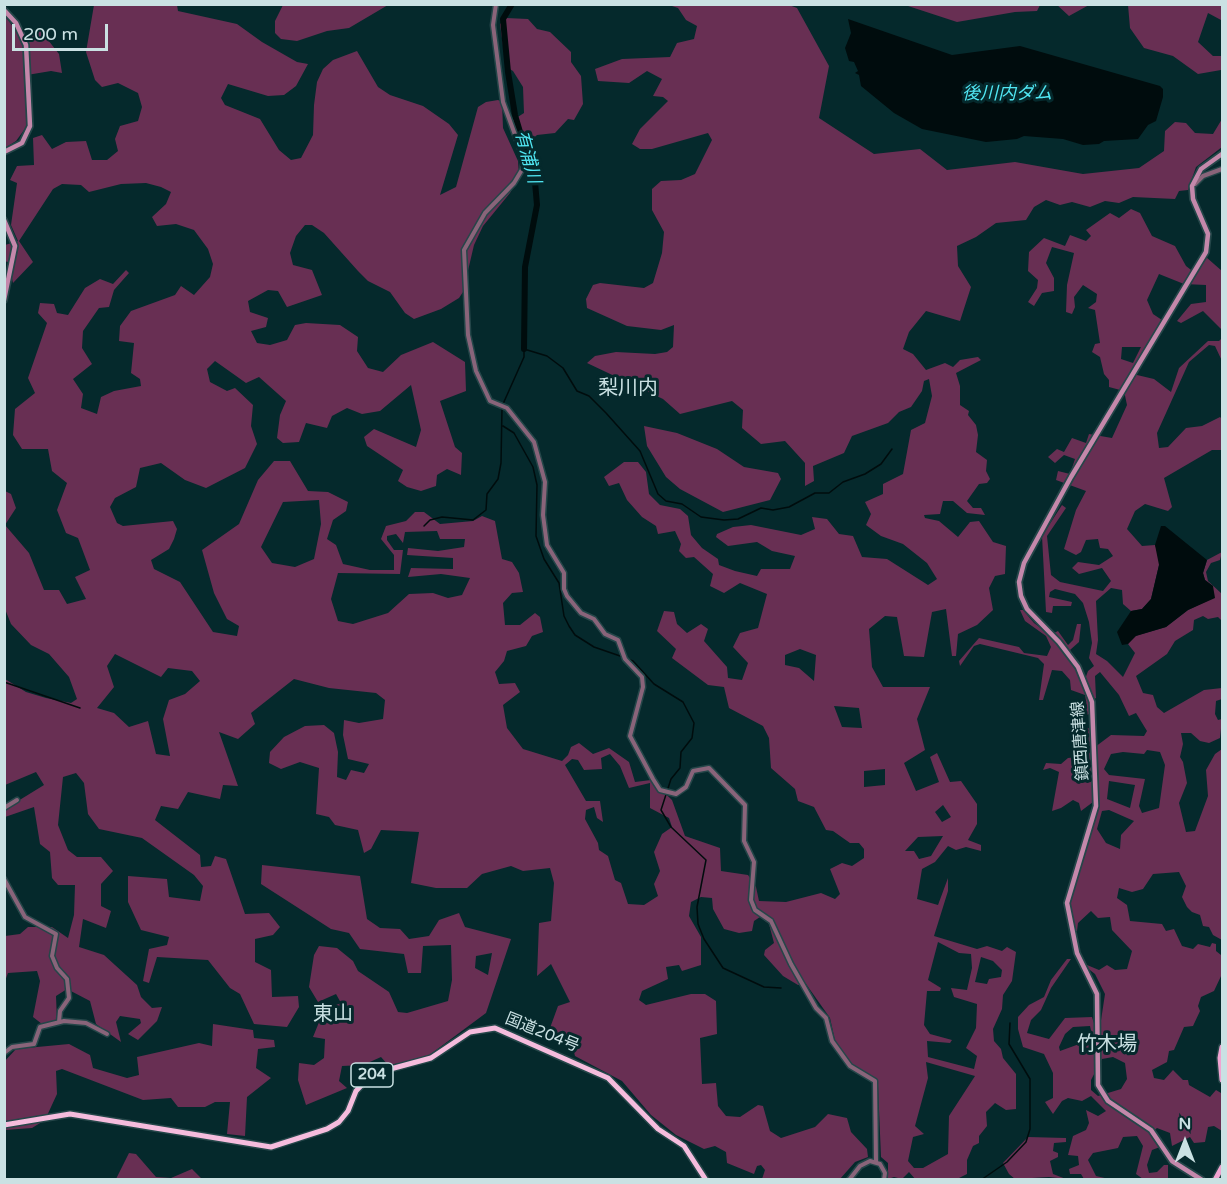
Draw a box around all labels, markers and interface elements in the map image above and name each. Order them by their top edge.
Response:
scale bar [15,12,111,50]
text: 200 m [23,23,78,45]
water label: 後川内ダム [962,83,1052,105]
water label: 有浦川 [510,128,544,186]
district label: 梨川内 [598,377,658,401]
street label: 鎮西唐津線 [1069,700,1093,782]
district label: 東山 [313,1003,353,1027]
street label: 国道204号 [502,1009,582,1057]
district label: 竹木場 [1077,1033,1137,1057]
road number: 204 [351,1063,393,1087]
north arrow [1155,1112,1215,1172]
text: N [1179,1114,1191,1134]

